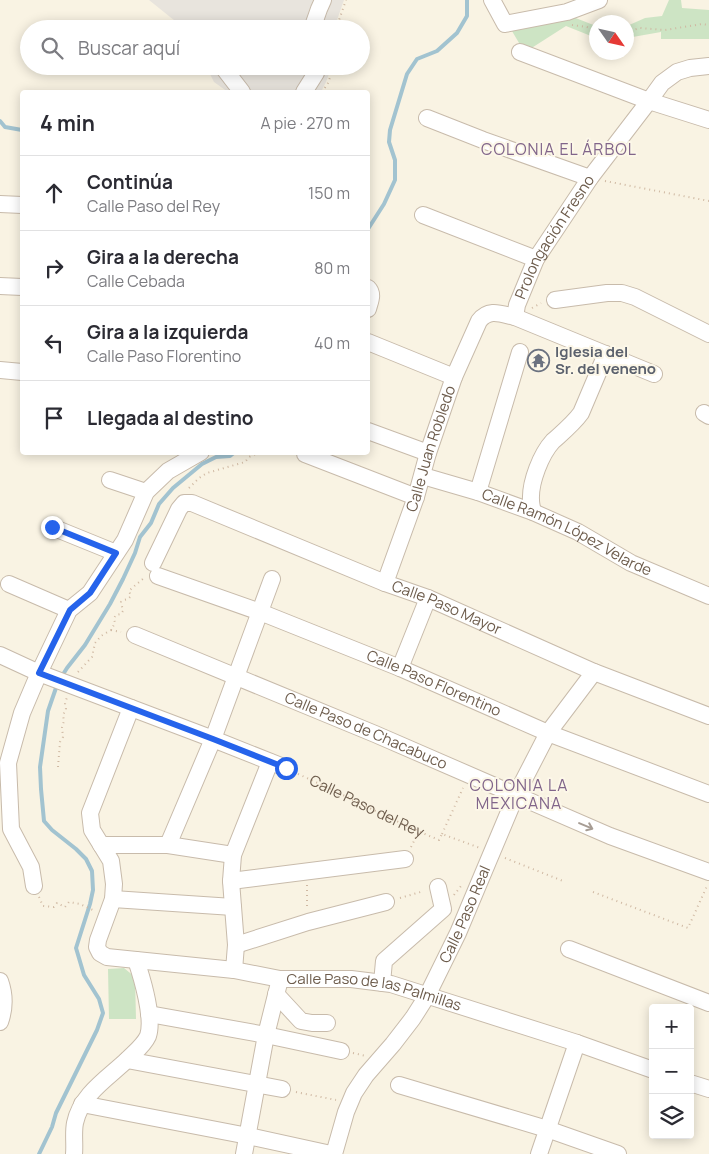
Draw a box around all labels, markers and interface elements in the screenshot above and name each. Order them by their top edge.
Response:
north arrow [589,15,634,60]
search box [20,20,370,75]
icon: search [38,34,66,62]
text: Buscar aquí [78,35,180,61]
text: 4 min [40,109,95,137]
text: A pie · 270 m [260,112,350,134]
district label: COLONIA EL ÁRBOL [481,138,637,160]
text: Continúa [87,169,173,195]
street label: Prolongación Fresno [510,171,599,302]
icon: ahead [40,179,68,207]
text: 150 m [308,182,350,204]
text: Calle Paso del Rey [87,195,220,217]
text: Gira a la derecha [87,244,239,270]
icon: right [40,254,68,282]
text: 80 m [314,257,350,279]
text: Calle Cebada [87,270,185,292]
text: Gira a la izquierda [87,319,248,345]
icon: left [40,329,68,357]
text: 40 m [314,332,350,354]
place label: Iglesia del Sr. del veneno [555,341,656,379]
text: Calle Paso Florentino [87,345,241,367]
temple icon: Iglesia del Sr. del veneno [527,349,551,373]
street label: Calle Juan Robledo [401,382,460,515]
icon: arrive [40,404,68,432]
text: Llegada al destino [87,405,254,431]
street label: Calle Ramón López Velarde [479,483,655,581]
route end [41,516,64,539]
street label: Calle Paso Mayor [389,575,505,640]
street label: Calle Paso Florentino [364,645,505,721]
street label: Calle Paso de Chacabuco [282,687,451,774]
route start [275,757,298,780]
street label: Calle Paso del Rey [306,770,428,842]
district label: COLONIA LA MEXICANA [470,774,568,814]
one-way arrow [578,821,593,831]
street label: Calle Paso Real [434,862,495,967]
street label: Calle Paso de las Palmillas [286,968,464,1016]
map controls [649,1004,694,1139]
button: + [649,1004,694,1049]
button: − [649,1049,694,1094]
button: layers [649,1094,694,1139]

